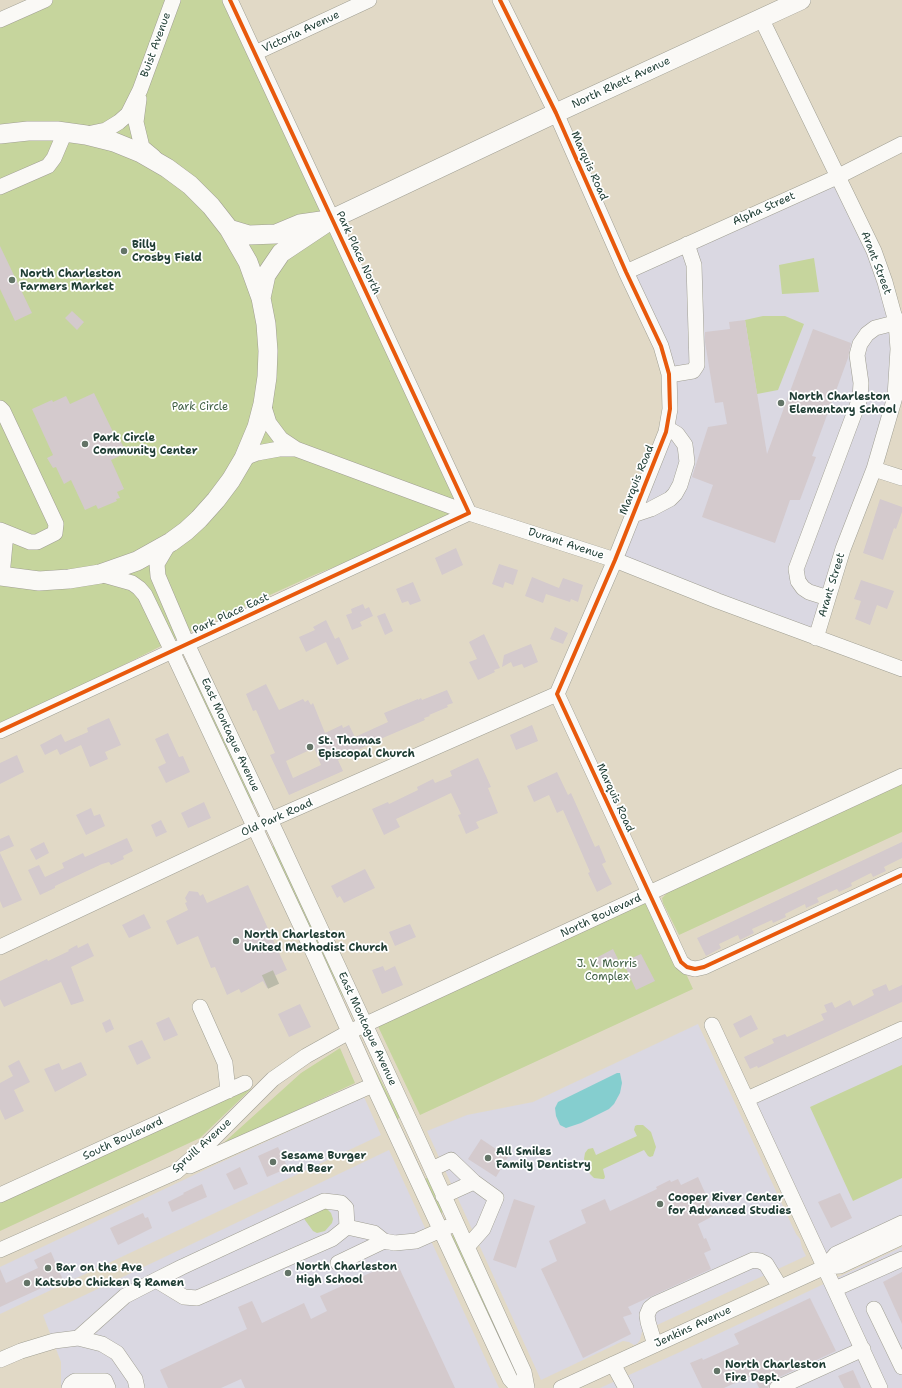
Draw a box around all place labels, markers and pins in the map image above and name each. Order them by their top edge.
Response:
place label: Billy Crosby Field [132,238,202,264]
marker: Billy Crosby Field [119,246,129,256]
place label: North Charleston Farmers Market [20,267,121,293]
marker: North Charleston Farmers Market [7,275,17,285]
place label: North Charleston Elementary School [789,390,897,416]
marker: North Charleston Elementary School [776,398,786,408]
place label: Park Circle Community Center [93,431,198,457]
marker: Park Circle Community Center [80,439,90,449]
place label: St. Thomas Episcopal Church [318,734,415,760]
marker: St. Thomas Episcopal Church [305,742,315,752]
place label: North Charleston United Methodist Church [244,928,388,954]
marker: North Charleston United Methodist Church [231,936,241,946]
place label: All Smiles Family Dentistry [496,1145,591,1171]
place label: Sesame Burger and Beer [281,1149,366,1175]
marker: All Smiles Family Dentistry [483,1153,493,1163]
marker: Sesame Burger and Beer [268,1157,278,1167]
place label: Cooper River Center for Advanced Studies [668,1191,791,1217]
marker: Cooper River Center for Advanced Studies [655,1199,665,1209]
place label: North Charleston High School [296,1260,397,1286]
place label: Bar on the Ave [56,1261,142,1275]
marker: Bar on the Ave [43,1263,53,1273]
marker: North Charleston High School [283,1268,293,1278]
place label: Katsubo Chicken & Ramen [35,1276,184,1290]
marker: Katsubo Chicken & Ramen [22,1278,32,1288]
place label: North Charleston Fire Dept. [725,1358,826,1384]
marker: North Charleston Fire Dept. [712,1366,722,1376]

